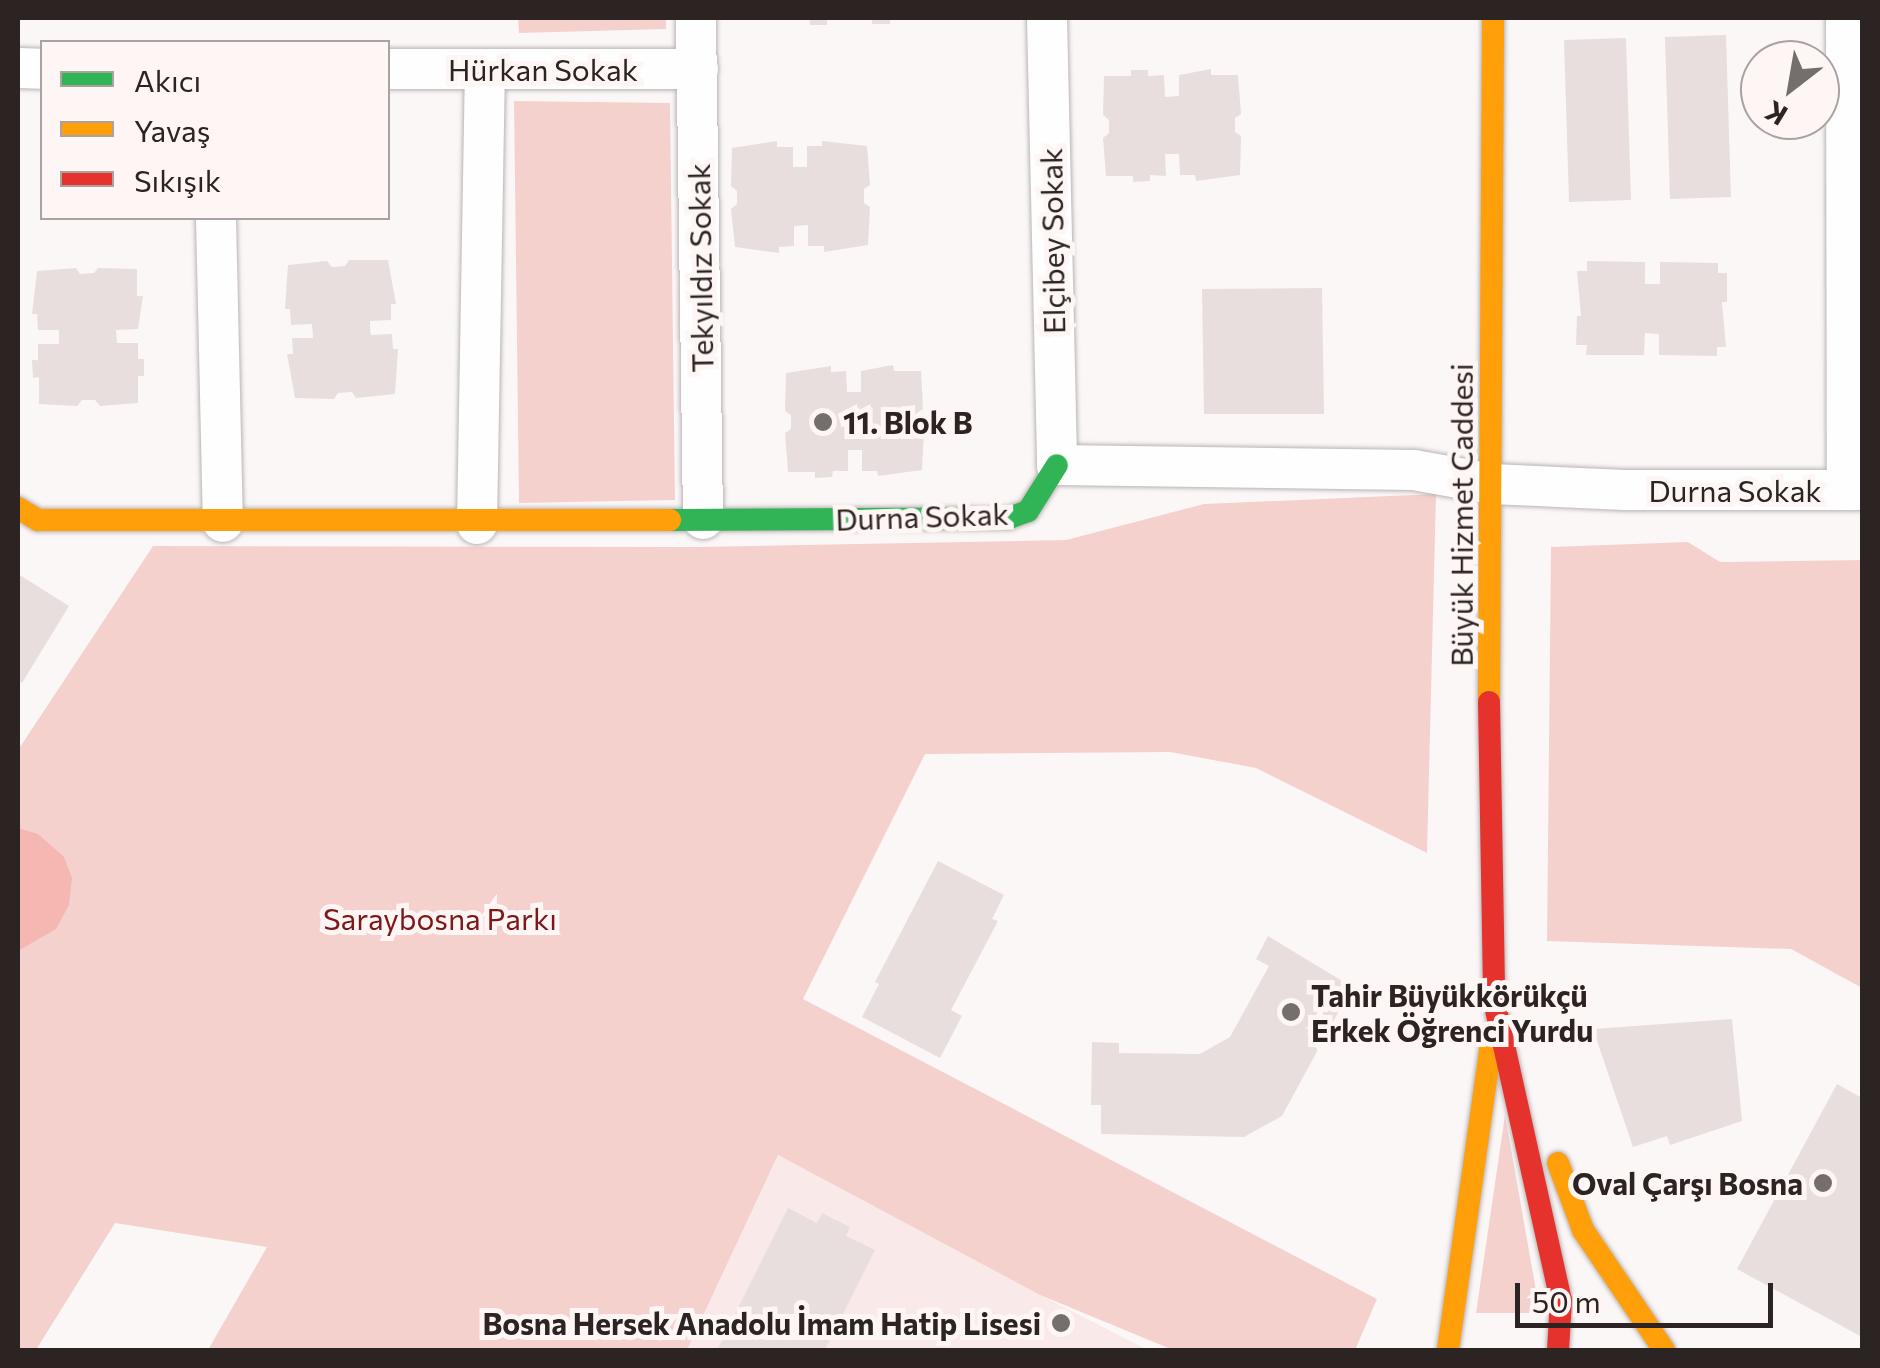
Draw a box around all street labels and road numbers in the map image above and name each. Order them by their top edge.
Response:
street label: Hürkan Sokak [448,51,638,87]
street label: Elçibey Sokak [1032,148,1072,334]
street label: Tekyıldız Sokak [680,163,720,373]
street label: Büyük Hizmet Caddesi [1443,363,1479,667]
street label: Durna Sokak [1648,472,1822,508]
street label: Durna Sokak [835,495,1009,537]

